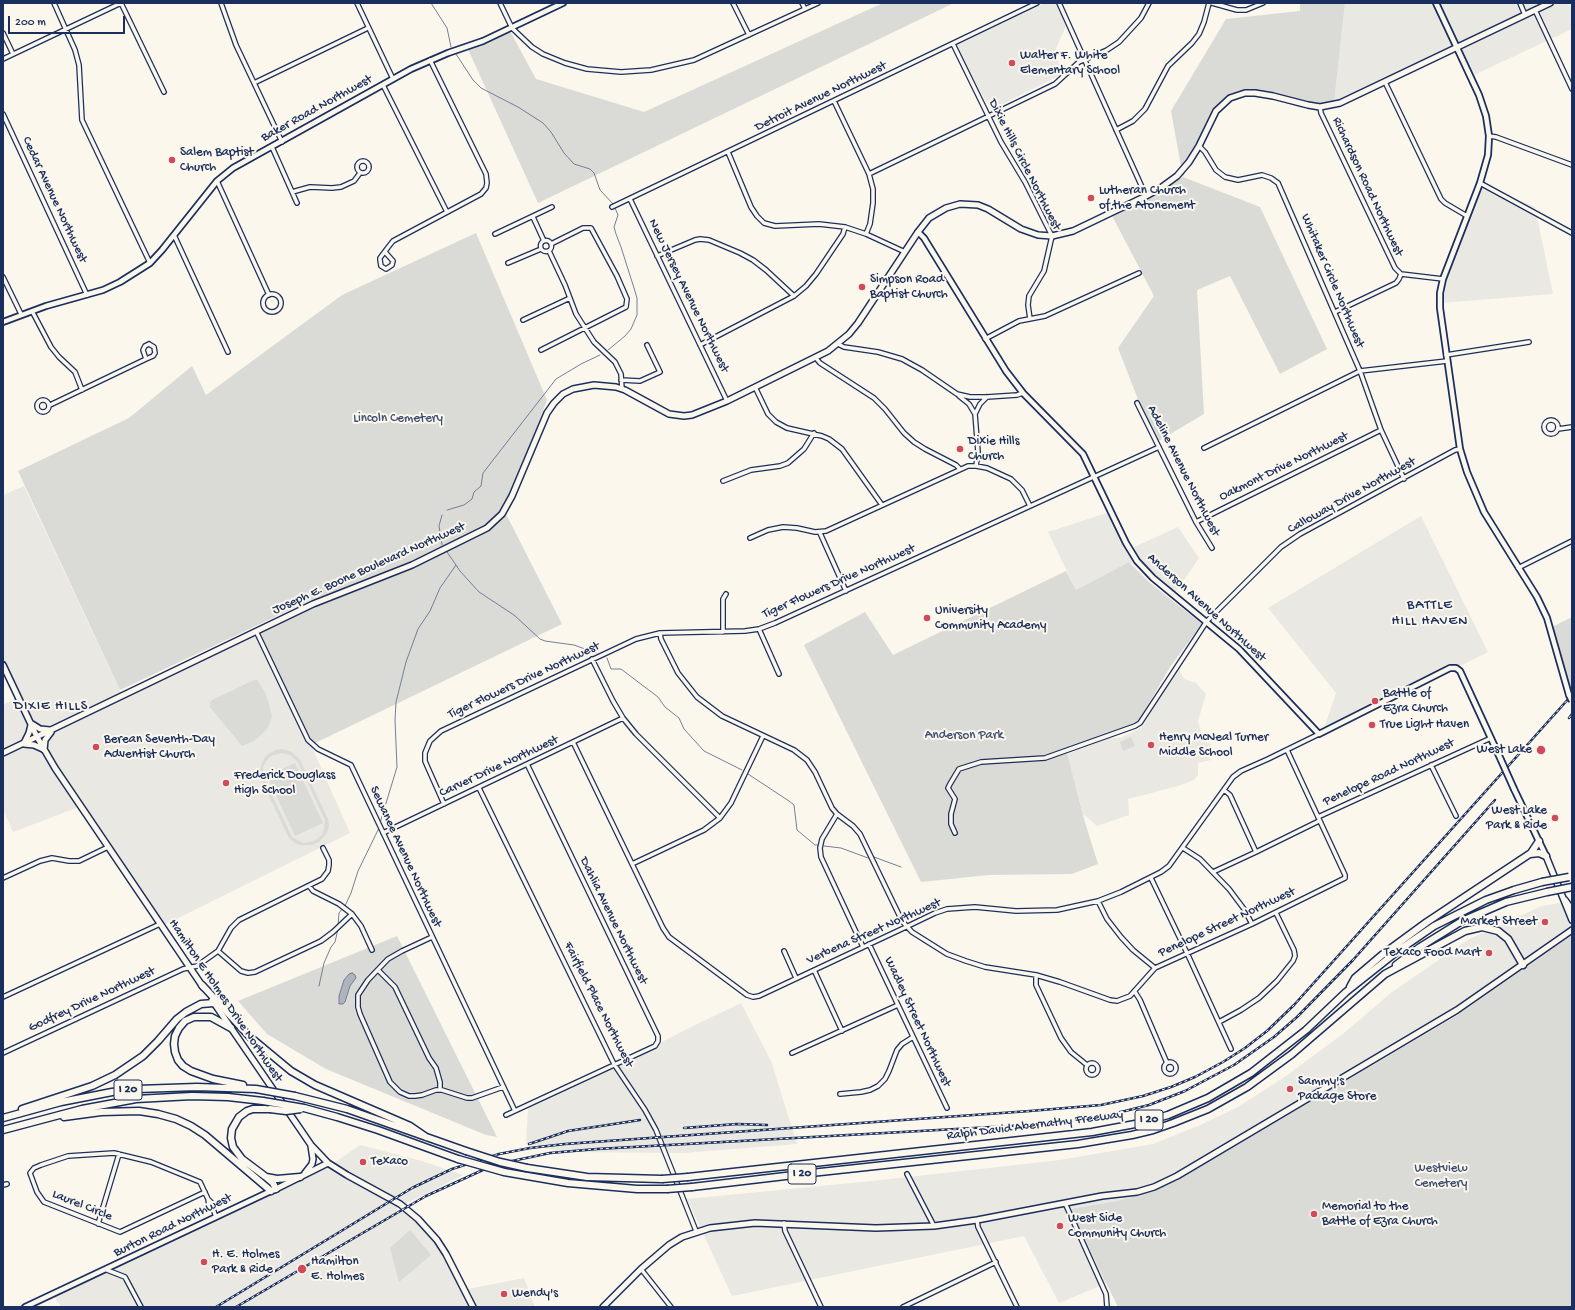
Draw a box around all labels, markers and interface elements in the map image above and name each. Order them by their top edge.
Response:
scale bar [10,8,127,34]
text: 200 m [15,16,46,30]
place label: Walter F. White Elementary School [1020,48,1120,79]
street label: Detroit Avenue Northwest [753,58,889,136]
marker: Walter F. White Elementary School [1007,58,1017,68]
street label: Baker Road Northwest [259,72,375,146]
street label: Dixie Hills Circle Northwest [984,97,1064,233]
street label: Richardson Road Northwest [1328,115,1406,259]
street label: Cedar Avenue Northwest [18,134,90,266]
place label: Salem Baptist Church [180,145,254,176]
marker: Salem Baptist Church [167,155,177,165]
place label: Lutheran Church of the Atonement [1099,183,1195,214]
marker: Lutheran Church of the Atonement [1086,193,1096,203]
street label: Whitaker Circle Northwest [1297,212,1367,350]
street label: New Jersey Avenue Northwest [644,217,732,375]
place label: Simpson Road Baptist Church [870,272,948,303]
marker: Simpson Road Baptist Church [857,282,867,292]
street label: Adeline Avenue Northwest [1143,403,1223,539]
park label: Lincoln Cemetery [353,411,443,427]
street label: Oakmont Drive Northwest [1217,429,1351,505]
place label: Dixie Hills Church [968,434,1019,465]
marker: Dixie Hills Church [955,444,965,454]
street label: Calloway Drive Northwest [1285,454,1419,538]
street label: Joseph E. Boone Boulevard Northwest [270,519,468,619]
street label: Tiger Flowers Drive Northwest [760,541,918,623]
street label: Anderson Avenue Northwest [1143,550,1269,666]
district label: BATTLE HILL HAVEN [1392,598,1468,630]
place label: University Community Academy [935,603,1046,634]
marker: University Community Academy [922,613,932,623]
street label: Tiger Flowers Drive Northwest [446,639,602,723]
place label: Battle of Ezra Church [1383,686,1448,717]
marker: Battle of Ezra Church [1370,696,1380,706]
district label: DIXIE HILLS [14,699,88,715]
place label: True Light Haven [1380,717,1469,733]
marker: True Light Haven [1367,720,1377,730]
park label: Anderson Park [925,728,1003,744]
place label: Henry McNeal Turner Middle School [1159,730,1268,761]
place label: Berean Seventh-Day Adventist Church [104,732,215,763]
street label: Carver Drive Northwest [437,733,561,801]
street label: Penelope Road Northwest [1321,736,1457,810]
marker: Henry McNeal Turner Middle School [1146,740,1156,750]
marker: Berean Seventh-Day Adventist Church [91,742,101,752]
place label: West Lake [1477,742,1532,758]
marker: West Lake [1535,744,1547,756]
place label: Frederick Douglass High School [234,768,335,799]
marker: Frederick Douglass High School [221,778,231,788]
street label: Sewanee Avenue Northwest [365,784,445,930]
place label: West Lake Park & Ride [1486,803,1547,834]
marker: West Lake Park & Ride [1550,813,1560,823]
street label: Dahlia Avenue Northwest [575,855,651,987]
street label: Penelope Street Northwest [1156,884,1298,962]
street label: Verbena Street Northwest [804,895,944,969]
place label: Market Street [1461,914,1537,930]
street label: Hamilton E Holmes Drive Northwest [164,917,286,1085]
marker: Market Street [1540,917,1550,927]
street label: Fairfield Place Northwest [560,940,636,1070]
place label: Texaco Food Mart [1384,945,1481,961]
marker: Texaco Food Mart [1484,948,1494,958]
street label: Wadley Street Northwest [880,955,954,1089]
street label: Godfrey Drive Northwest [26,964,158,1036]
place label: Sammy's Package Store [1298,1074,1376,1105]
road number: I 20 [114,1080,142,1100]
marker: Sammy's Package Store [1285,1084,1295,1094]
street label: Ralph David Abernathy Freeway [946,1107,1124,1145]
road number: I 20 [1135,1110,1163,1130]
place label: Texaco [371,1154,408,1170]
marker: Texaco [358,1157,368,1167]
park label: Westview Cemetery [1414,1161,1468,1192]
road number: I 20 [788,1164,816,1184]
street label: Laurel Circle [50,1187,114,1225]
street label: Burton Road Northwest [112,1191,234,1261]
place label: Memorial to the Battle of Ezra Church [1322,1199,1438,1230]
marker: Memorial to the Battle of Ezra Church [1309,1209,1319,1219]
place label: West Side Community Church [1068,1211,1166,1242]
marker: West Side Community Church [1055,1221,1065,1231]
place label: H. E. Holmes Park & Ride [212,1247,280,1278]
place label: Hamilton E. Holmes [311,1254,364,1285]
marker: H. E. Holmes Park & Ride [199,1257,209,1267]
marker: Hamilton E. Holmes [296,1263,308,1275]
place label: Wendy's [512,1286,558,1302]
marker: Wendy's [499,1289,509,1299]

